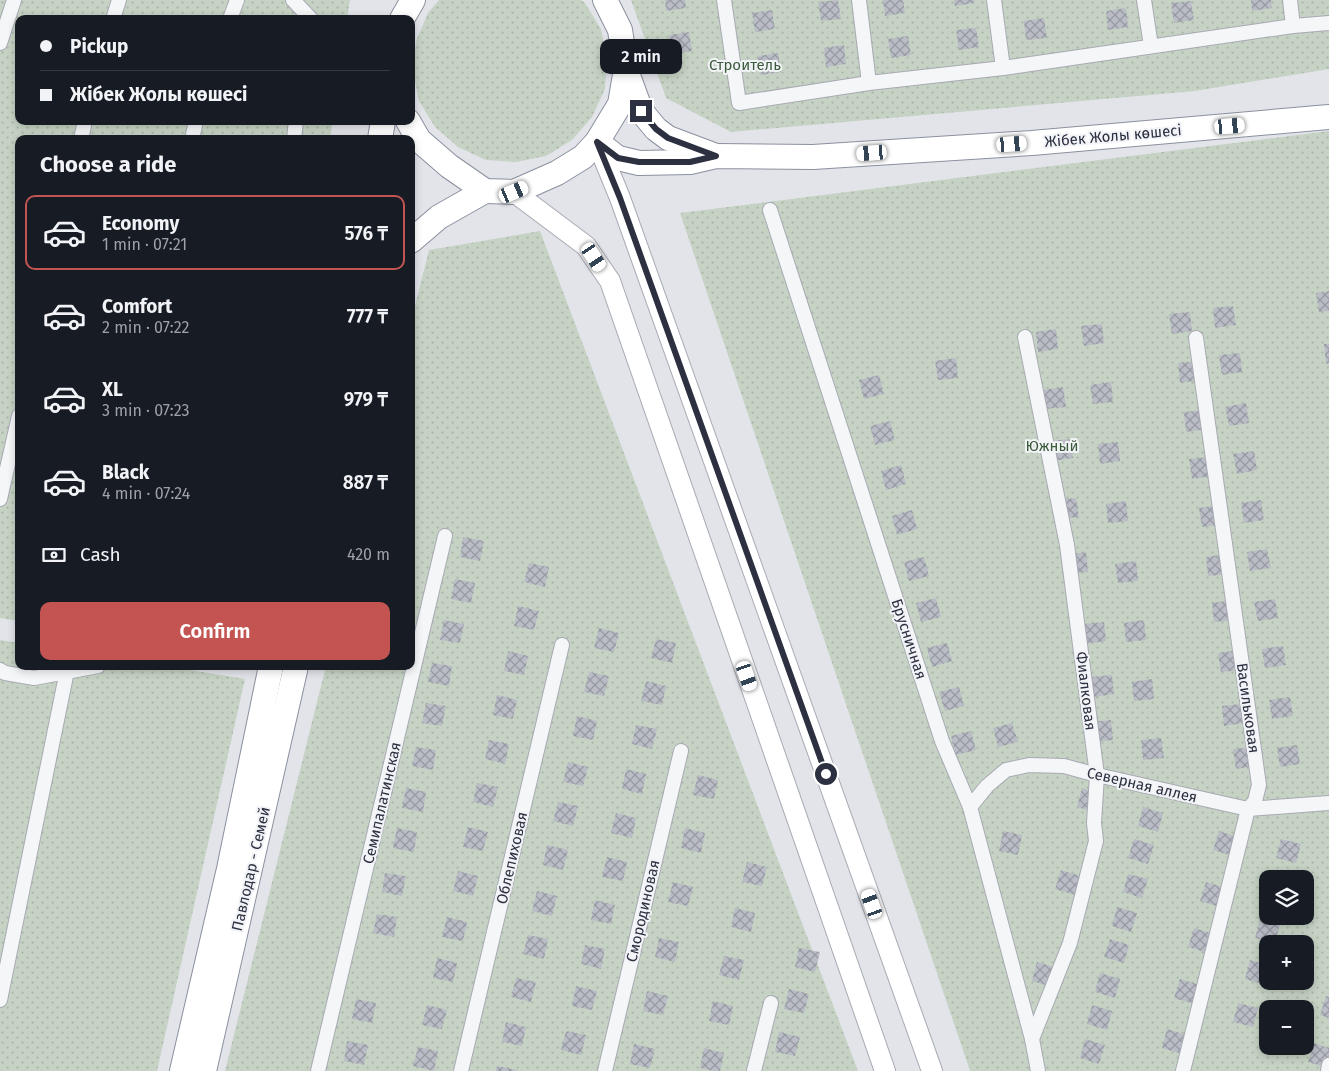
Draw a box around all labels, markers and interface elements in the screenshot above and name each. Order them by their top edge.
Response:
text: Pickup [70,35,128,58]
callout: 2 min [600,38,682,74]
text: 2 min [621,47,661,66]
park label: Строитель [709,56,781,74]
text: Жібек Жолы көшесі [70,83,247,106]
route end [630,100,652,122]
car [1214,117,1245,135]
street label: Жібек Жолы көшесі [1044,121,1182,151]
car [996,135,1027,153]
car [856,144,887,162]
text: Choose a ride [40,151,176,178]
car [497,179,530,205]
icon: car [42,210,87,255]
text: Economy [102,212,179,235]
text: 576 ₸ [345,222,388,245]
text: 1 min · 07:21 [102,235,187,254]
car [579,240,608,274]
icon: car [42,293,87,338]
text: Comfort [102,295,172,318]
text: 777 ₸ [347,305,388,328]
text: 2 min · 07:22 [102,318,189,337]
icon: car [42,376,87,421]
text: XL [102,378,123,401]
text: 979 ₸ [344,388,388,411]
text: 3 min · 07:23 [102,401,190,420]
park label: Южный [1025,437,1079,455]
icon: car [42,459,87,504]
text: Black [102,461,149,484]
text: 887 ₸ [343,471,388,494]
text: 4 min · 07:24 [102,484,190,503]
icon: cash [40,541,68,569]
text: Cash [80,543,121,566]
text: 420 m [347,545,390,564]
street label: Брусничная [888,596,930,682]
button: Confirm [40,602,390,660]
street label: Фиалковая [1072,651,1100,731]
car [735,659,758,693]
street label: Васильковая [1233,662,1263,754]
street label: Семипалатинская [359,740,405,866]
route start [815,763,837,785]
street label: Северная аллея [1085,764,1199,806]
street label: Павлодар - Семей [228,805,274,933]
street label: Облепиховая [493,810,531,906]
street label: Смородиновая [622,858,664,964]
map controls [1259,870,1314,1055]
button: layers [1259,870,1314,925]
car [859,887,884,921]
button: + [1259,935,1314,990]
button: − [1259,1000,1314,1055]

